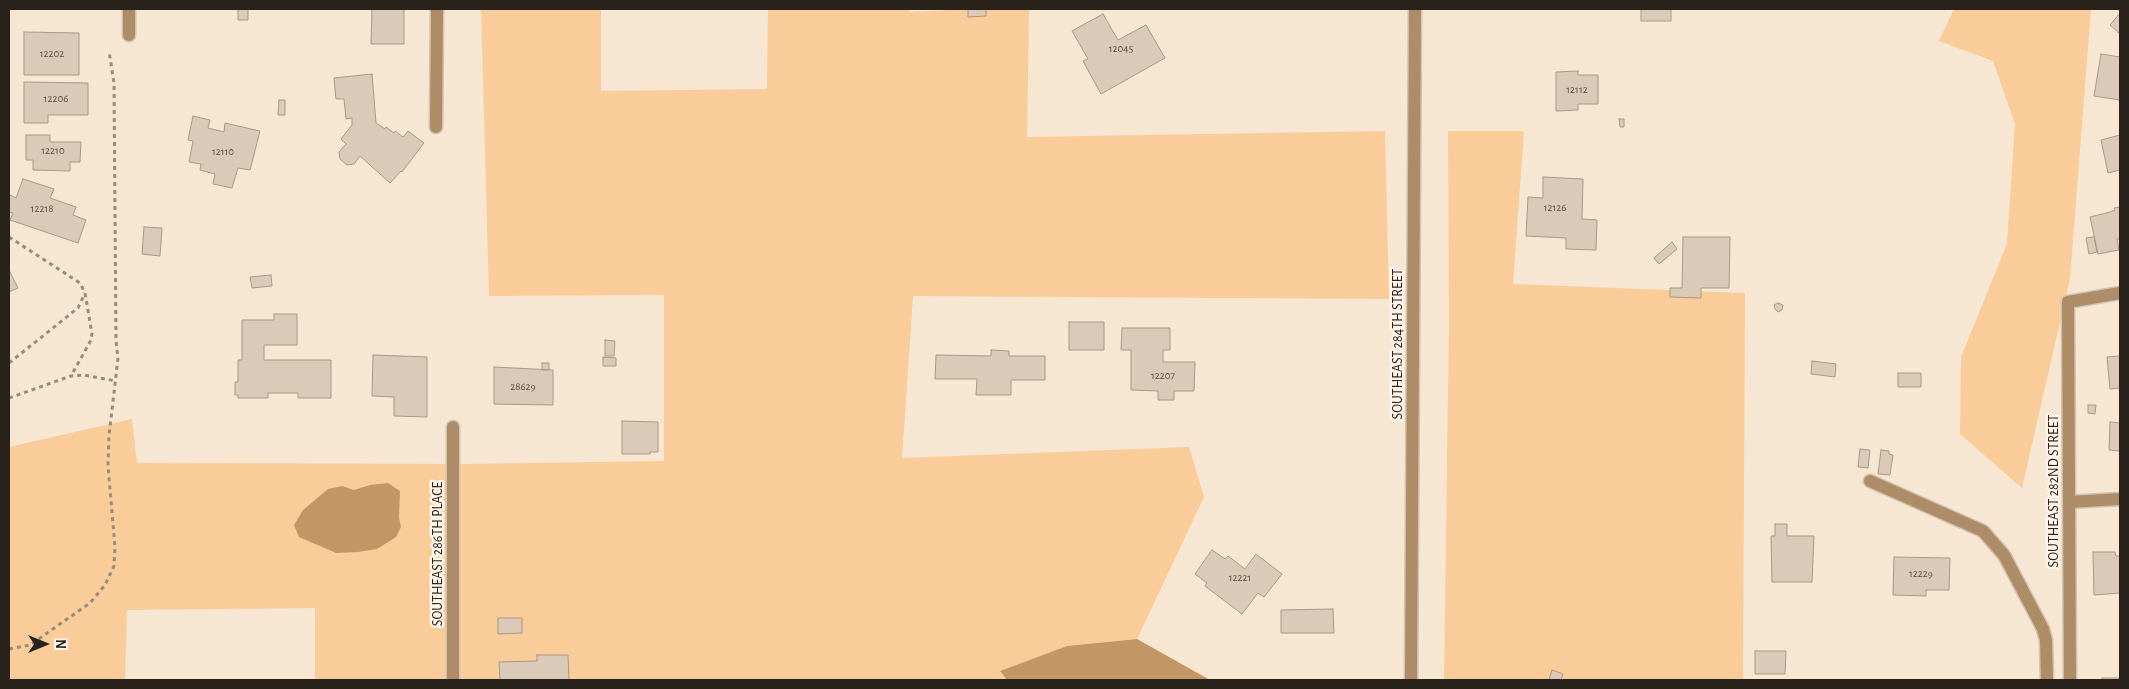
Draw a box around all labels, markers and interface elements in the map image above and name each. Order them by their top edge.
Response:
house number: 12045 [1109,42,1133,56]
house number: 12202 [40,47,64,61]
house number: 12112 [1566,83,1588,97]
house number: 12206 [44,92,68,106]
house number: 12210 [41,144,65,158]
house number: 12110 [212,145,234,159]
house number: 12126 [1544,201,1566,215]
house number: 12218 [31,202,53,216]
street label: SOUTHEAST 284TH STREET [1390,269,1406,419]
house number: 12207 [1151,369,1175,383]
house number: 28629 [510,380,536,394]
street label: SOUTHEAST 282ND STREET [2046,415,2062,567]
street label: SOUTHEAST 286TH PLACE [430,482,446,626]
house number: 12229 [1909,567,1933,581]
house number: 12221 [1229,571,1251,585]
north arrow [20,619,70,669]
text: N [53,639,67,649]

